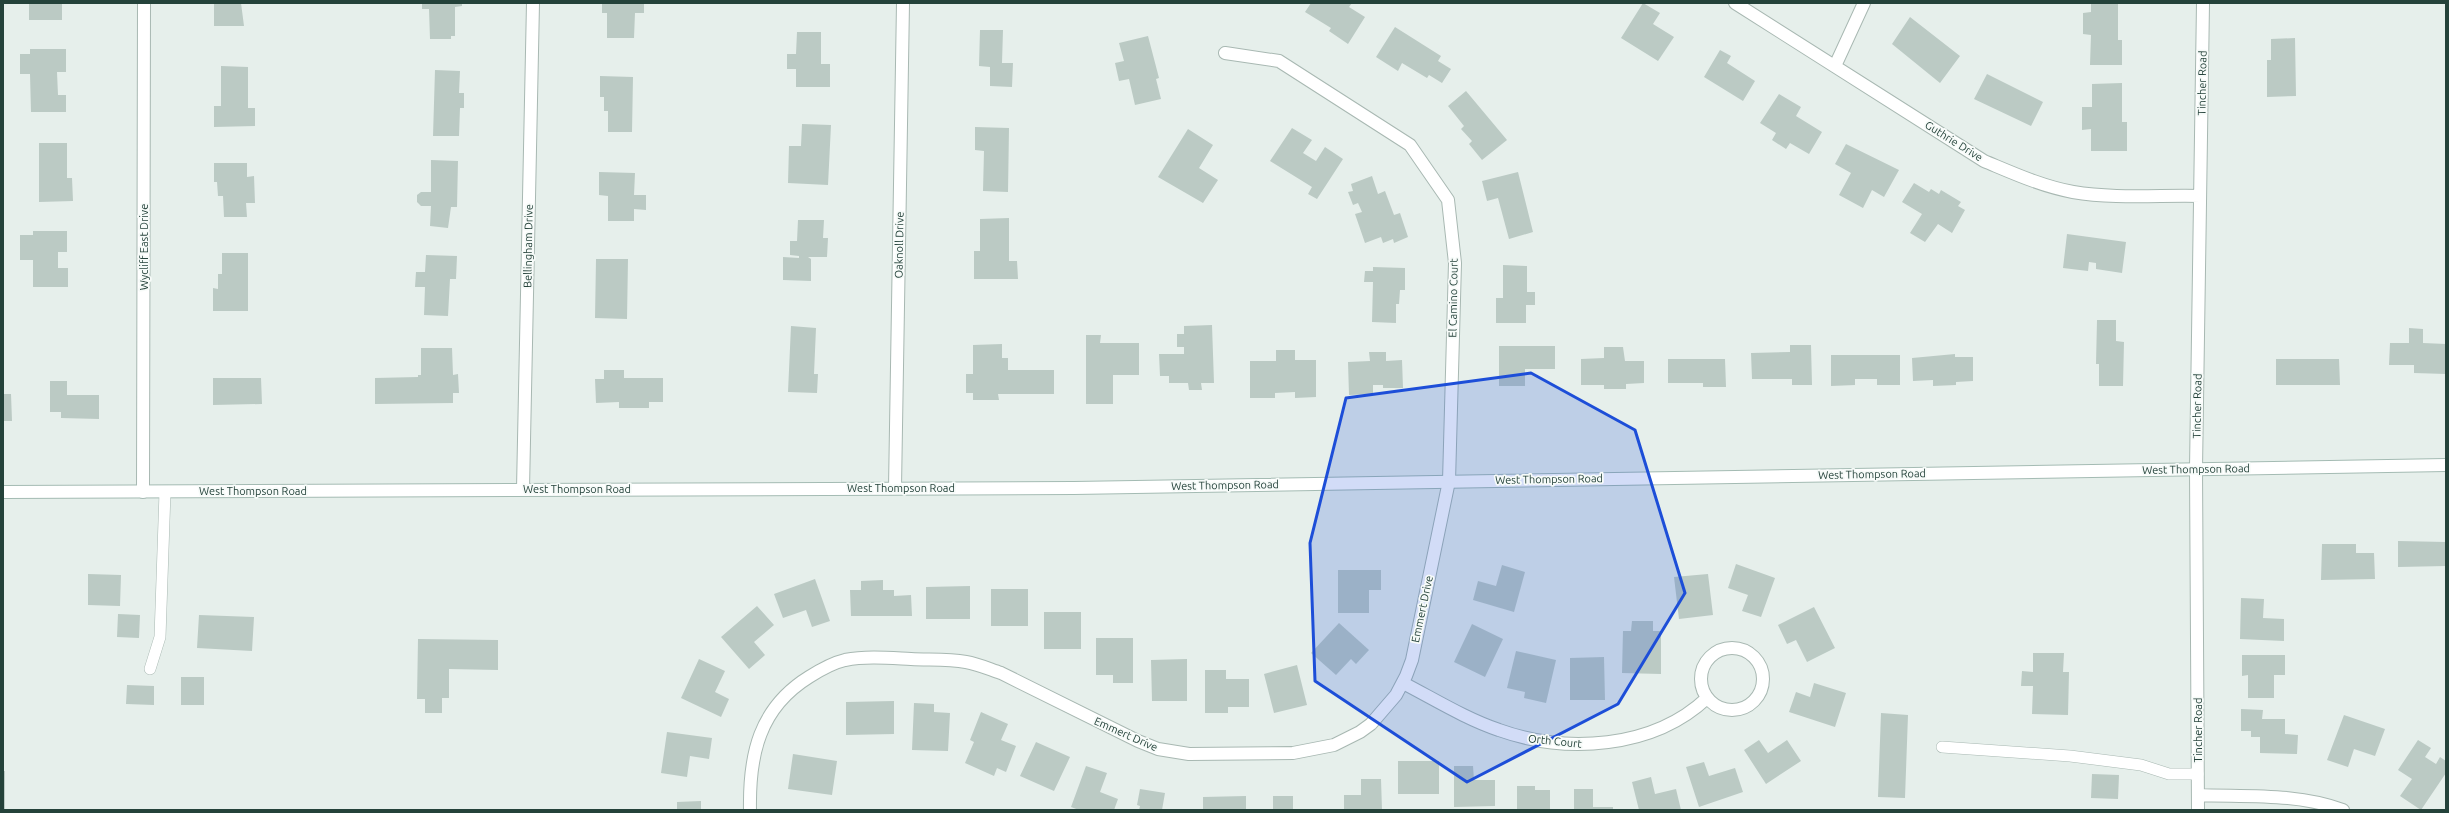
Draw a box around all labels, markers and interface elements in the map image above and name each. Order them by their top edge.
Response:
street label: Tincher Road [2195,50,2209,116]
street label: Guthrie Drive [1923,119,1985,163]
street label: Wycliff East Drive [138,204,150,290]
street label: Bellingham Drive [521,204,535,288]
street label: Oaknoll Drive [892,212,906,278]
street label: El Camino Court [1446,258,1460,338]
street label: Tincher Road [2190,373,2204,439]
street label: West Thompson Road [2142,462,2250,476]
street label: West Thompson Road [1818,467,1926,481]
street label: West Thompson Road [1495,472,1603,486]
street label: West Thompson Road [1171,478,1279,492]
street label: West Thompson Road [847,482,955,494]
street label: West Thompson Road [523,483,631,495]
street label: West Thompson Road [199,485,307,497]
street label: Emmert Drive [1409,574,1435,644]
street label: Tincher Road [2192,698,2204,762]
street label: Emmert Drive [1092,715,1160,753]
street label: Orth Court [1528,732,1583,750]

